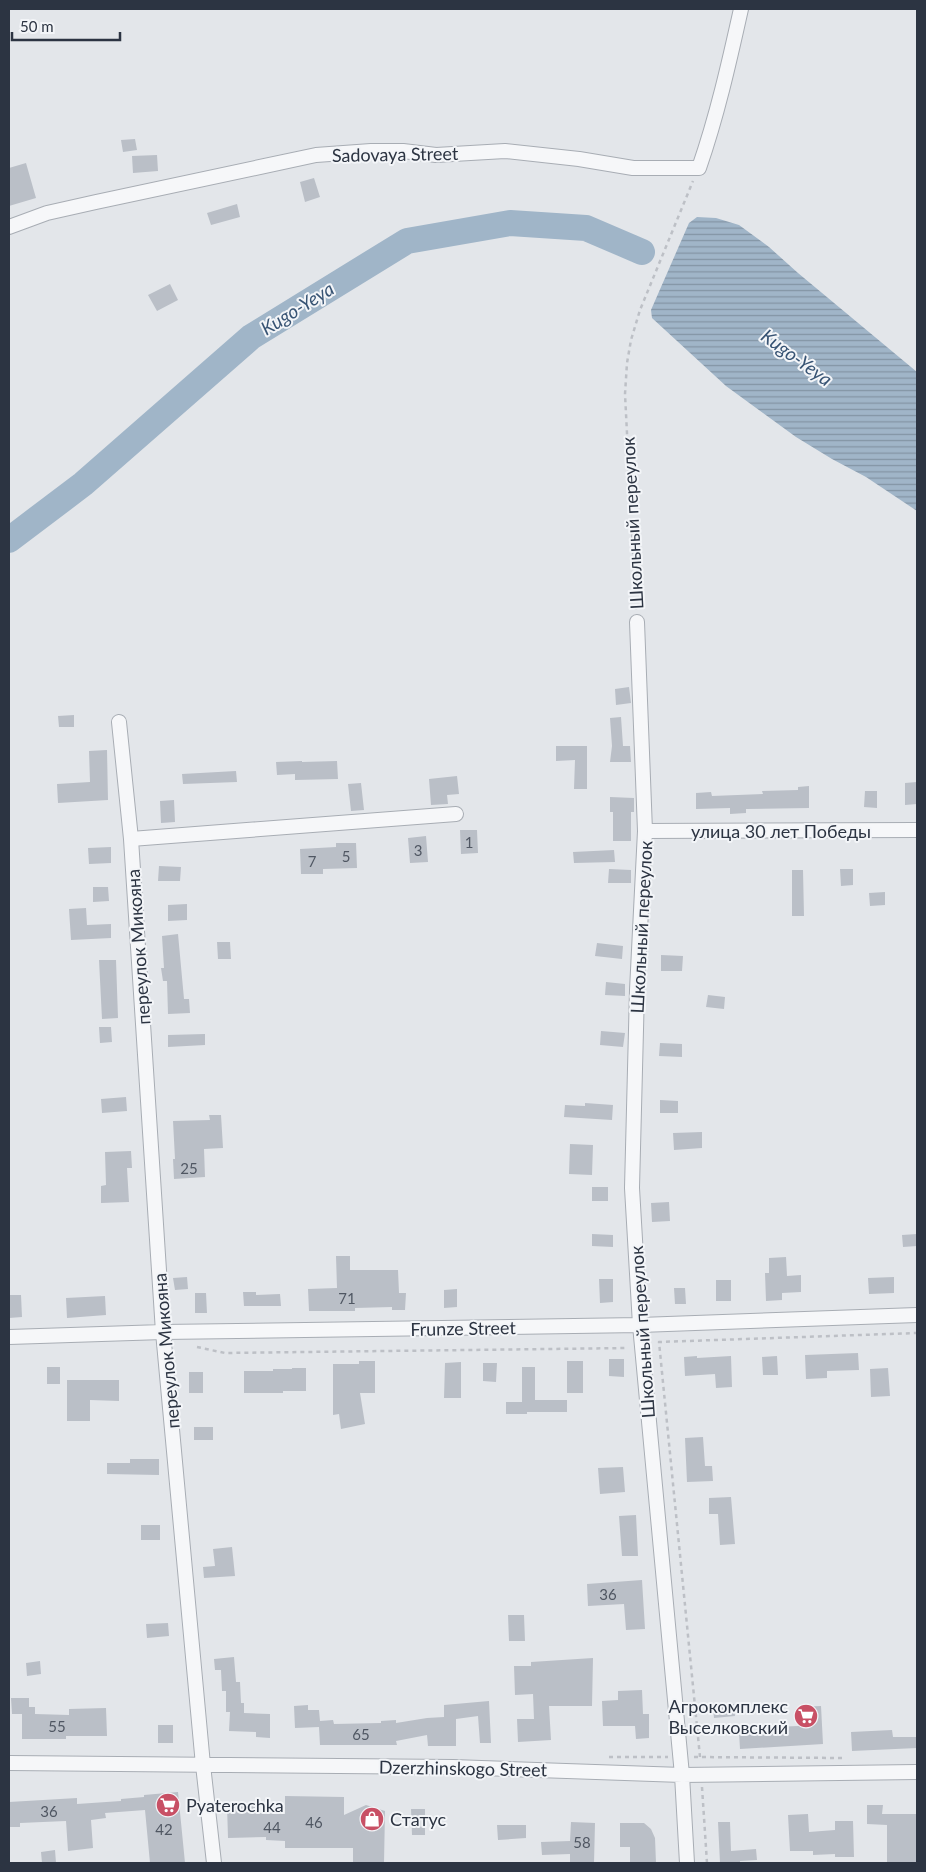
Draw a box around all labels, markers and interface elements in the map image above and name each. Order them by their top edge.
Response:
scale bar [12,10,120,42]
text: 50 m [20,17,54,35]
street label: Sadovaya Street [332,142,459,166]
water label: Kugo-Yeya [256,276,338,340]
water label: Kugo-Yeya [757,324,837,390]
street label: Школьный переулок [616,435,648,610]
street label: улица 30 лет Победы [691,820,871,842]
house number: 1 [465,833,473,851]
street label: Школьный переулок [625,839,657,1014]
house number: 3 [414,841,422,859]
house number: 5 [342,847,350,865]
house number: 7 [308,852,317,870]
street label: переулок Микояна [122,868,154,1026]
house number: 25 [180,1159,198,1177]
street label: Школьный переулок [625,1244,659,1419]
street label: переулок Микояна [148,1272,184,1430]
house number: 71 [338,1289,356,1307]
street label: Frunze Street [410,1316,516,1340]
house number: 36 [599,1585,617,1603]
place label: Агрокомплекс Выселковский [668,1695,788,1738]
supermarket icon: Агрокомплекс Выселковский [793,1703,819,1729]
house number: 55 [48,1717,66,1735]
house number: 65 [352,1725,370,1743]
street label: Dzerzhinskogo Street [379,1756,548,1780]
supermarket icon: Pyaterochka [155,1792,181,1818]
place label: Pyaterochka [186,1794,284,1816]
house number: 36 [40,1802,58,1820]
shop icon: Статус [359,1806,385,1832]
place label: Статус [390,1808,447,1830]
house number: 46 [305,1813,323,1831]
house number: 44 [263,1818,281,1836]
house number: 42 [155,1820,173,1838]
house number: 58 [573,1833,591,1851]

